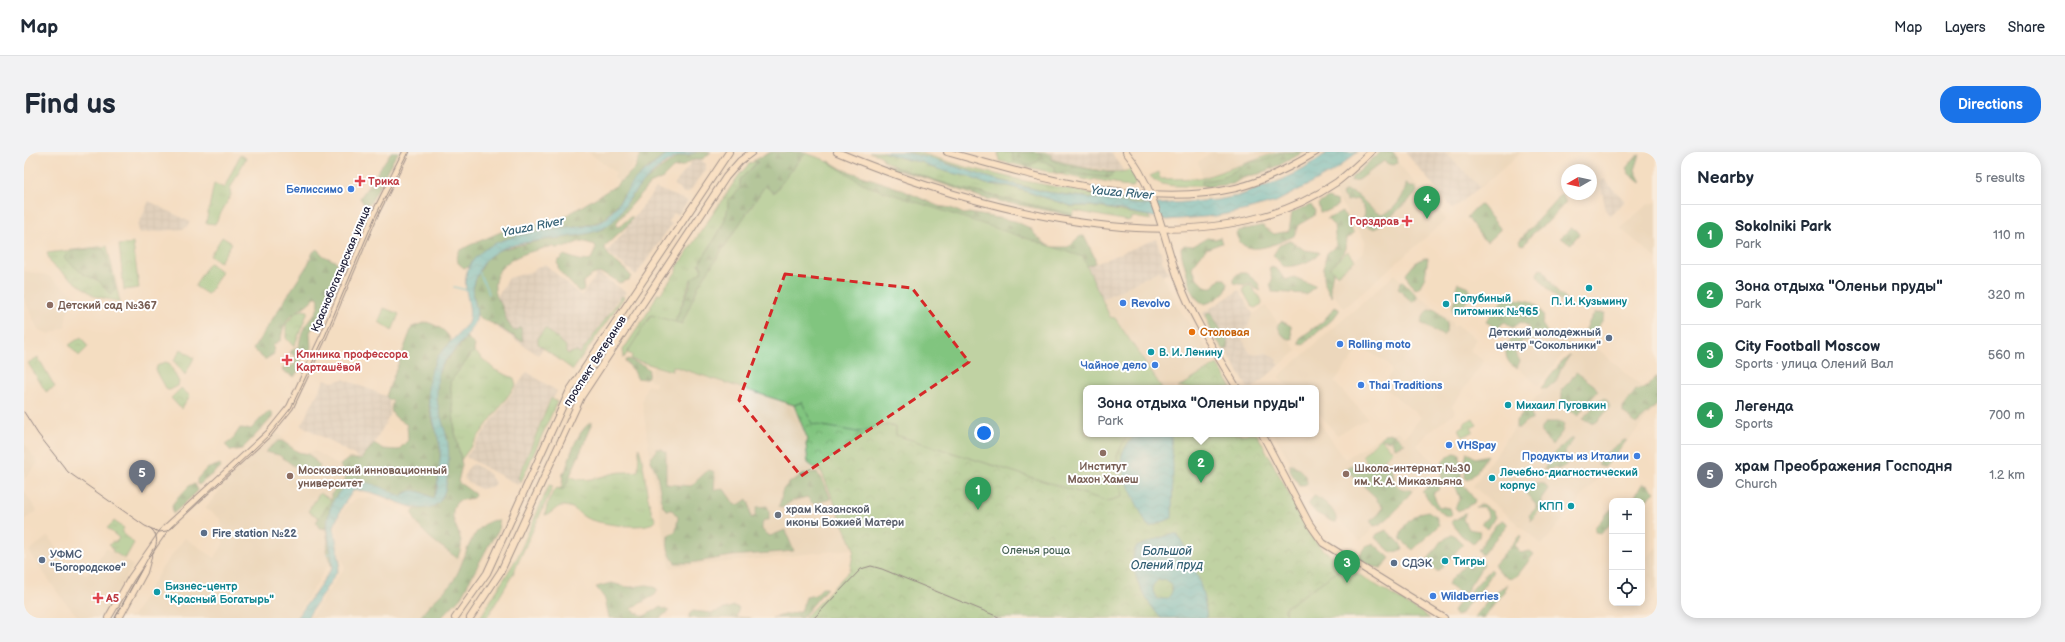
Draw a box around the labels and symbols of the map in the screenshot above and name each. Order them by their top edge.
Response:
north arrow [1561,164,1597,200]
place label: Трика [368,175,400,188]
marker: Трика [355,176,365,186]
place label: Белиссимо [286,183,343,196]
water label: Yauza River [1090,183,1156,203]
marker: Белиссимо [346,184,356,194]
pin: 4 [1414,186,1440,219]
street label: Краснобогатырская улица [308,204,374,334]
water label: Yauza River [501,213,567,240]
place label: Горздрав [1350,215,1399,228]
marker: Горздрав [1402,216,1412,226]
marker: П. И. Кузьмину [1584,283,1594,293]
place label: Голубиный питомник №965 [1454,292,1539,318]
place label: П. И. Кузьмину [1551,295,1628,308]
place label: Revolvo [1131,297,1170,310]
marker: Revolvo [1118,298,1128,308]
place label: Детский сад №367 [58,299,157,312]
marker: Голубиный питомник №965 [1441,299,1451,309]
marker: Детский сад №367 [45,300,55,310]
street label: проспект Ветеранов [561,313,629,409]
place label: Столовая [1200,326,1250,339]
place label: Детский молодежный центр "Сокольники" [1489,326,1601,352]
marker: Столовая [1187,327,1197,337]
marker: Детский молодежный центр "Сокольники" [1604,333,1614,343]
place label: Rolling moto [1348,338,1411,351]
marker: Rolling moto [1335,339,1345,349]
place label: В. И. Ленину [1159,346,1223,359]
marker: В. И. Ленину [1146,347,1156,357]
place label: Клиника профессора Карташёвой [296,348,409,374]
marker: Клиника профессора Карташёвой [281,354,293,366]
place label: Чайное дело [1080,359,1147,372]
marker: Чайное дело [1150,360,1160,370]
place label: Thai Traditions [1369,379,1443,392]
marker: Thai Traditions [1356,380,1366,390]
place label: Михаил Пуговкин [1516,399,1606,412]
marker: Михаил Пуговкин [1503,400,1513,410]
your location [974,423,994,443]
place label: VHSpay [1457,439,1496,452]
marker: VHSpay [1444,440,1454,450]
marker: Институт Махон Хамеш [1098,448,1108,458]
pin: 2 [1188,450,1214,483]
place label: Продукты из Италии [1522,450,1629,463]
marker: Продукты из Италии [1632,451,1642,461]
pin: 5 [129,460,155,493]
place label: Институт Махон Хамеш [1067,460,1139,486]
place label: Школа-интернат №30 им. К. А. Микаэльяна [1354,462,1471,488]
place label: Московский инновационный университет [298,464,447,490]
place label: Лечебно-диагностический корпус [1499,466,1638,492]
marker: Школа-интернат №30 им. К. А. Микаэльяна [1341,469,1351,479]
marker: Московский инновационный университет [285,471,295,481]
marker: Лечебно-диагностический корпус [1487,473,1497,483]
pin: 1 [965,477,991,510]
place label: КПП [1539,500,1563,513]
marker: КПП [1566,501,1576,511]
place label: храм Казанской иконы Божией Матери [786,503,904,529]
marker: храм Казанской иконы Божией Матери [773,510,783,520]
place label: Fire station №22 [212,527,297,540]
marker: Fire station №22 [199,528,209,538]
park label: Оленья роща [1002,544,1071,557]
water label: Большой Олений пруд [1131,544,1203,573]
place label: УФМС "Богородское" [50,548,126,574]
pin: 3 [1334,550,1360,583]
marker: УФМС "Богородское" [37,555,47,565]
place label: Тигры [1453,555,1485,568]
marker: Тигры [1440,556,1450,566]
place label: СДЭК [1402,557,1433,570]
marker: СДЭК [1389,558,1399,568]
place label: Бизнес-центр "Красный Богатырь" [165,580,274,606]
marker: Бизнес-центр "Красный Богатырь" [152,587,162,597]
place label: Wildberries [1441,590,1499,603]
marker: Wildberries [1428,591,1438,601]
place label: A5 [105,592,120,605]
marker: A5 [93,593,103,603]

